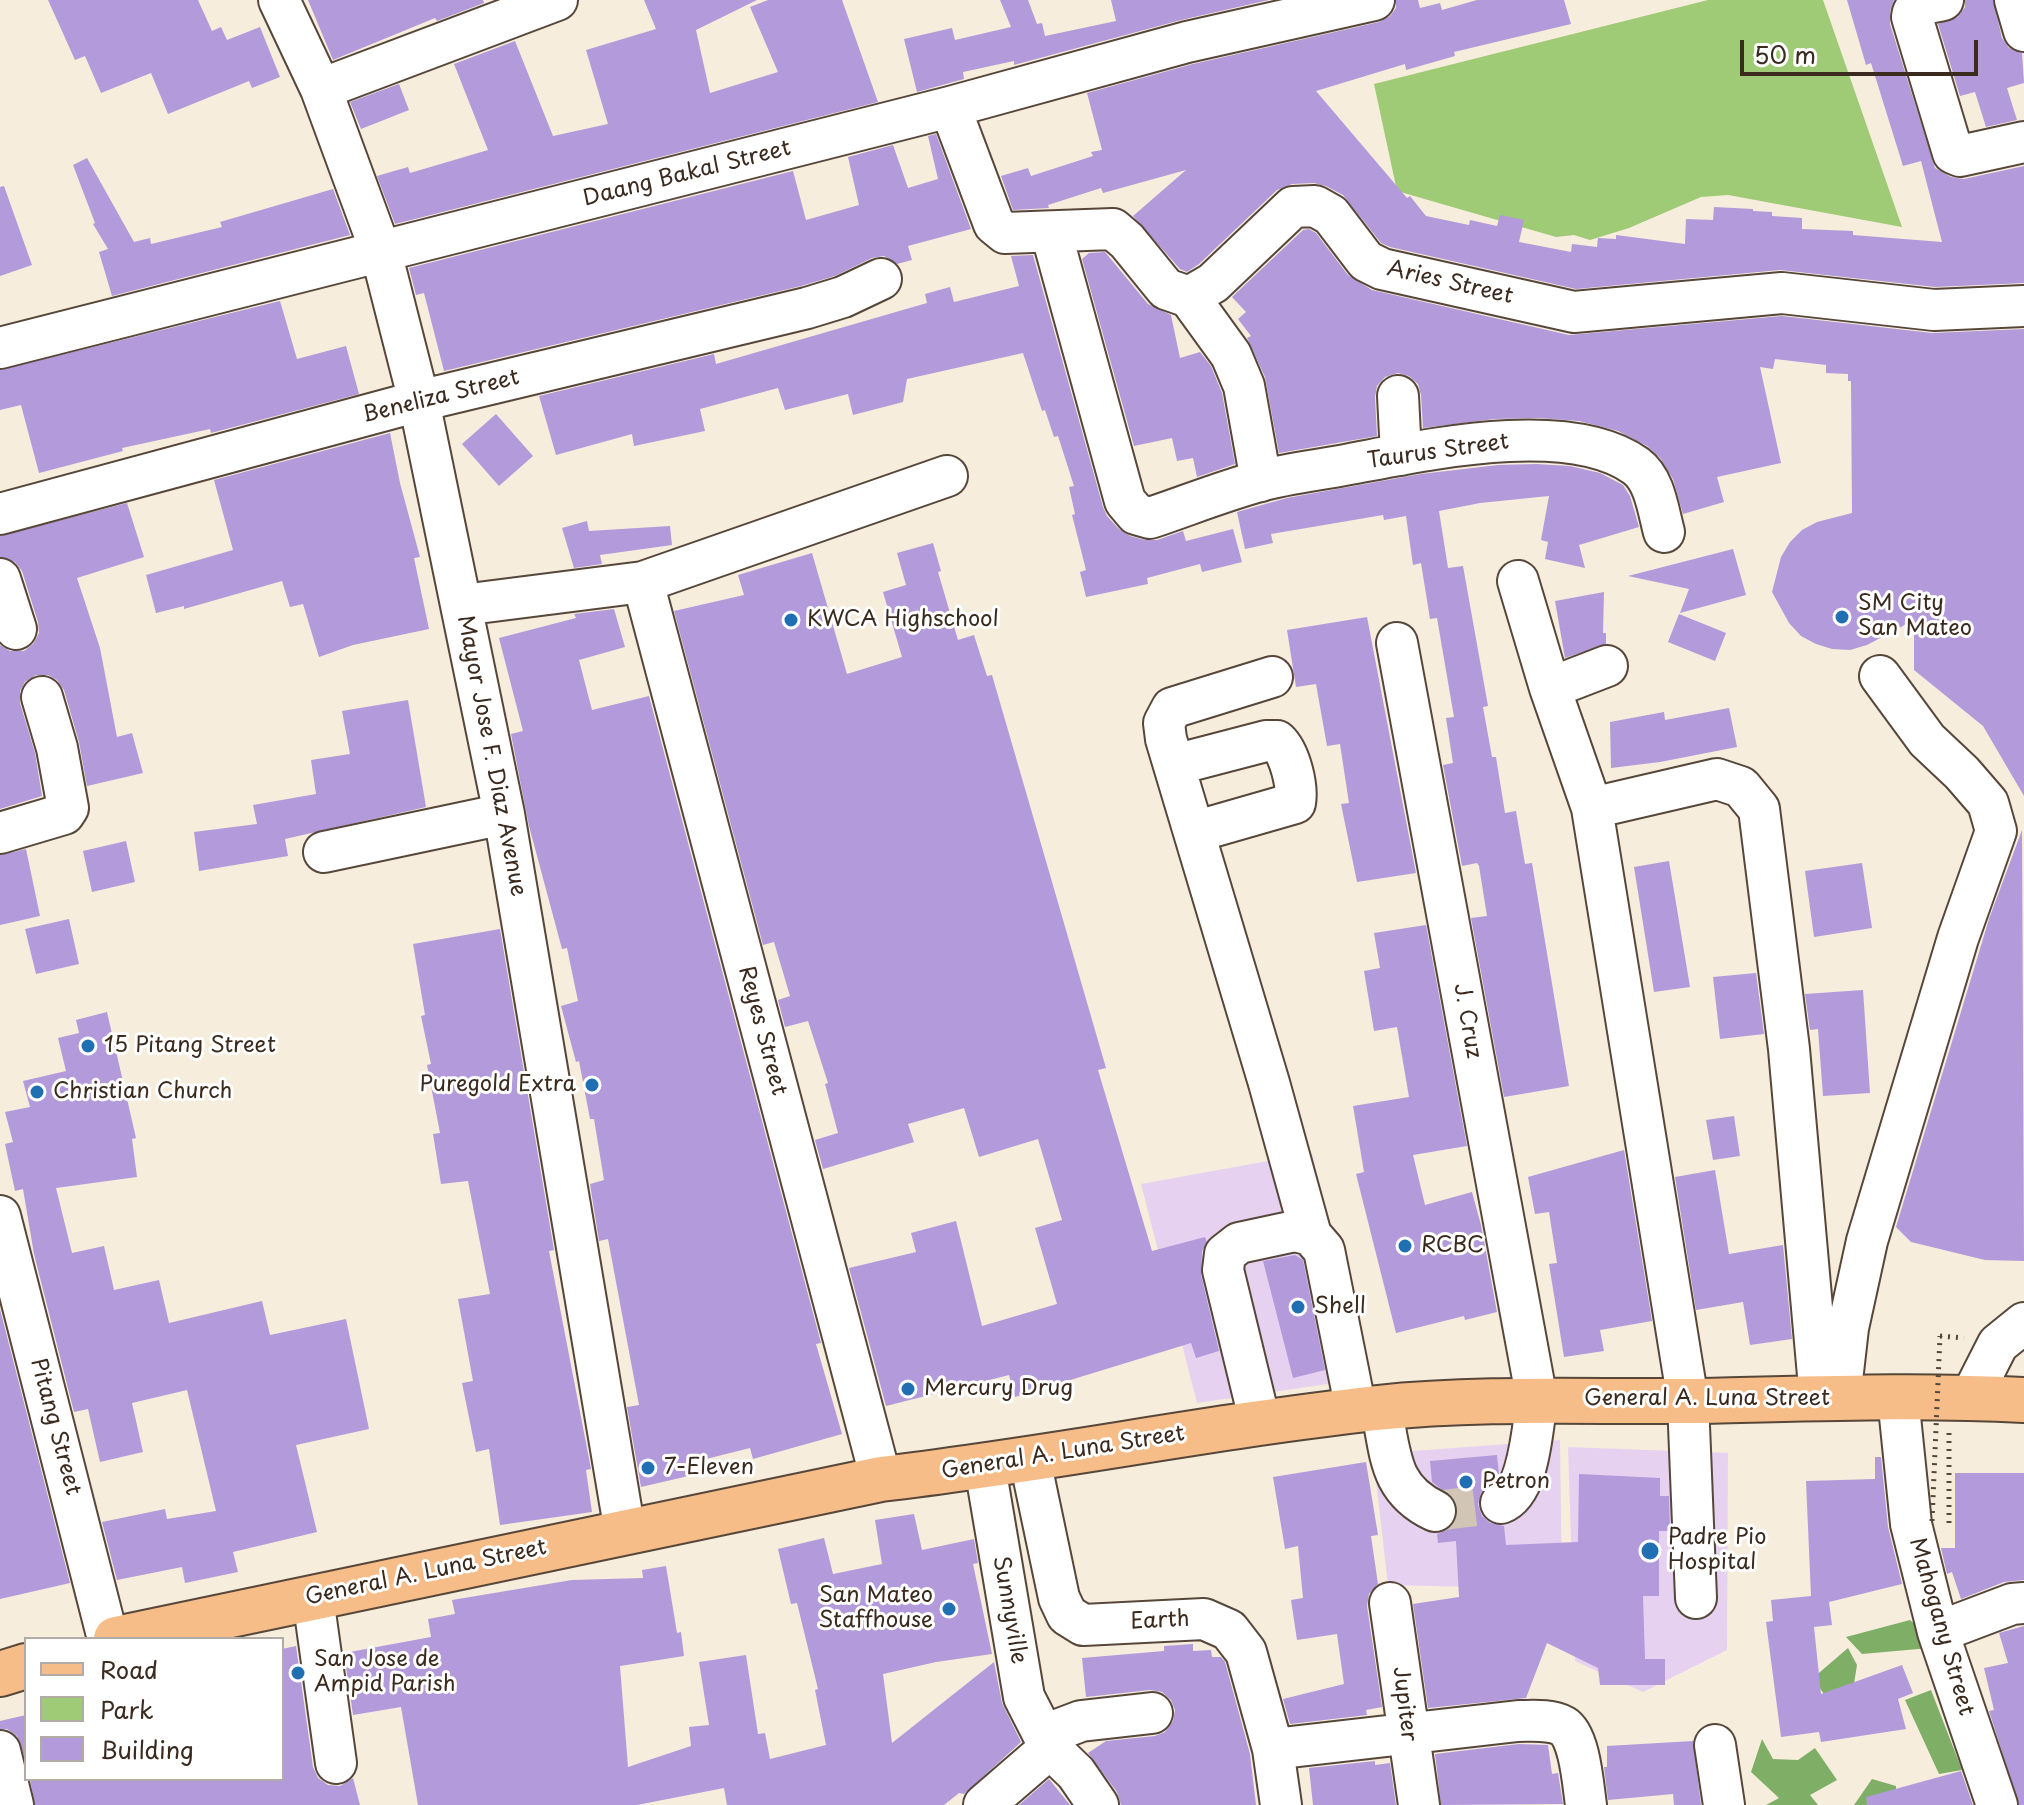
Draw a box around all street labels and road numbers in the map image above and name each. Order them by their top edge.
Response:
street label: Daang Bakal Street [580,135,794,213]
street label: Aries Street [1385,256,1515,310]
street label: Beneliza Street [360,365,522,429]
street label: Taurus Street [1365,429,1511,475]
street label: Mayor Jose F. Diaz Avenue [451,613,531,899]
street label: Reyes Street [732,964,792,1098]
street label: J. Cruz [1447,981,1487,1061]
street label: Pitang Street [24,1356,86,1498]
street label: General A. Luna Street [1584,1386,1830,1412]
street label: General A. Luna Street [939,1421,1187,1485]
street label: General A. Luna Street [303,1535,549,1611]
street label: Mahogany Street [1903,1535,1979,1719]
street label: Sunnyville [987,1554,1031,1666]
street label: Earth [1130,1606,1190,1636]
street label: Jupiter [1386,1665,1422,1743]

